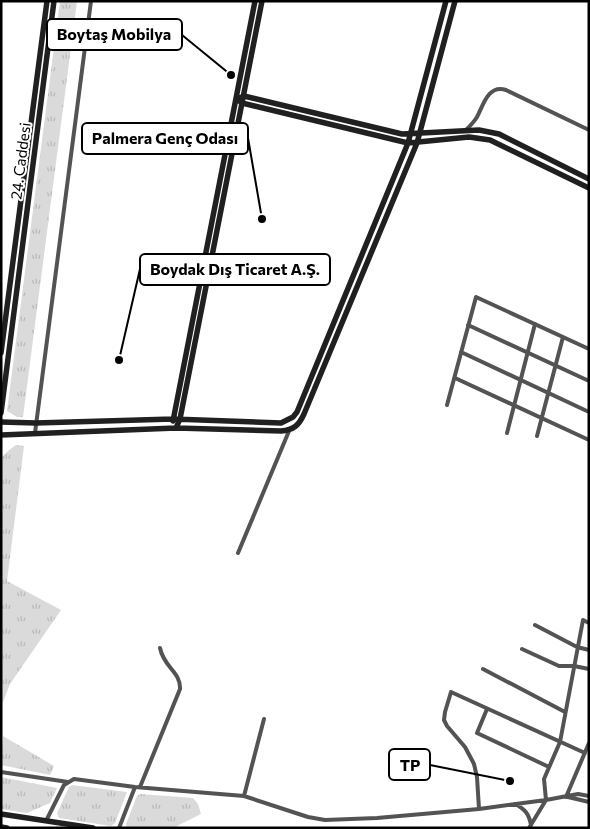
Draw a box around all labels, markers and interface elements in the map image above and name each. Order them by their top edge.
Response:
callout: Boytaş Mobilya [47,19,182,50]
text: Boytaş Mobilya [57,24,171,43]
street label: 24. Caddesi [6,121,34,200]
callout: Palmera Genç Odası [82,123,248,154]
text: Palmera Genç Odası [92,128,238,147]
callout: Boydak Dış Ticaret A.Ş. [140,254,330,285]
text: Boydak Dış Ticaret A.Ş. [150,259,320,278]
callout: TP [389,749,430,780]
text: TP [400,755,420,774]

